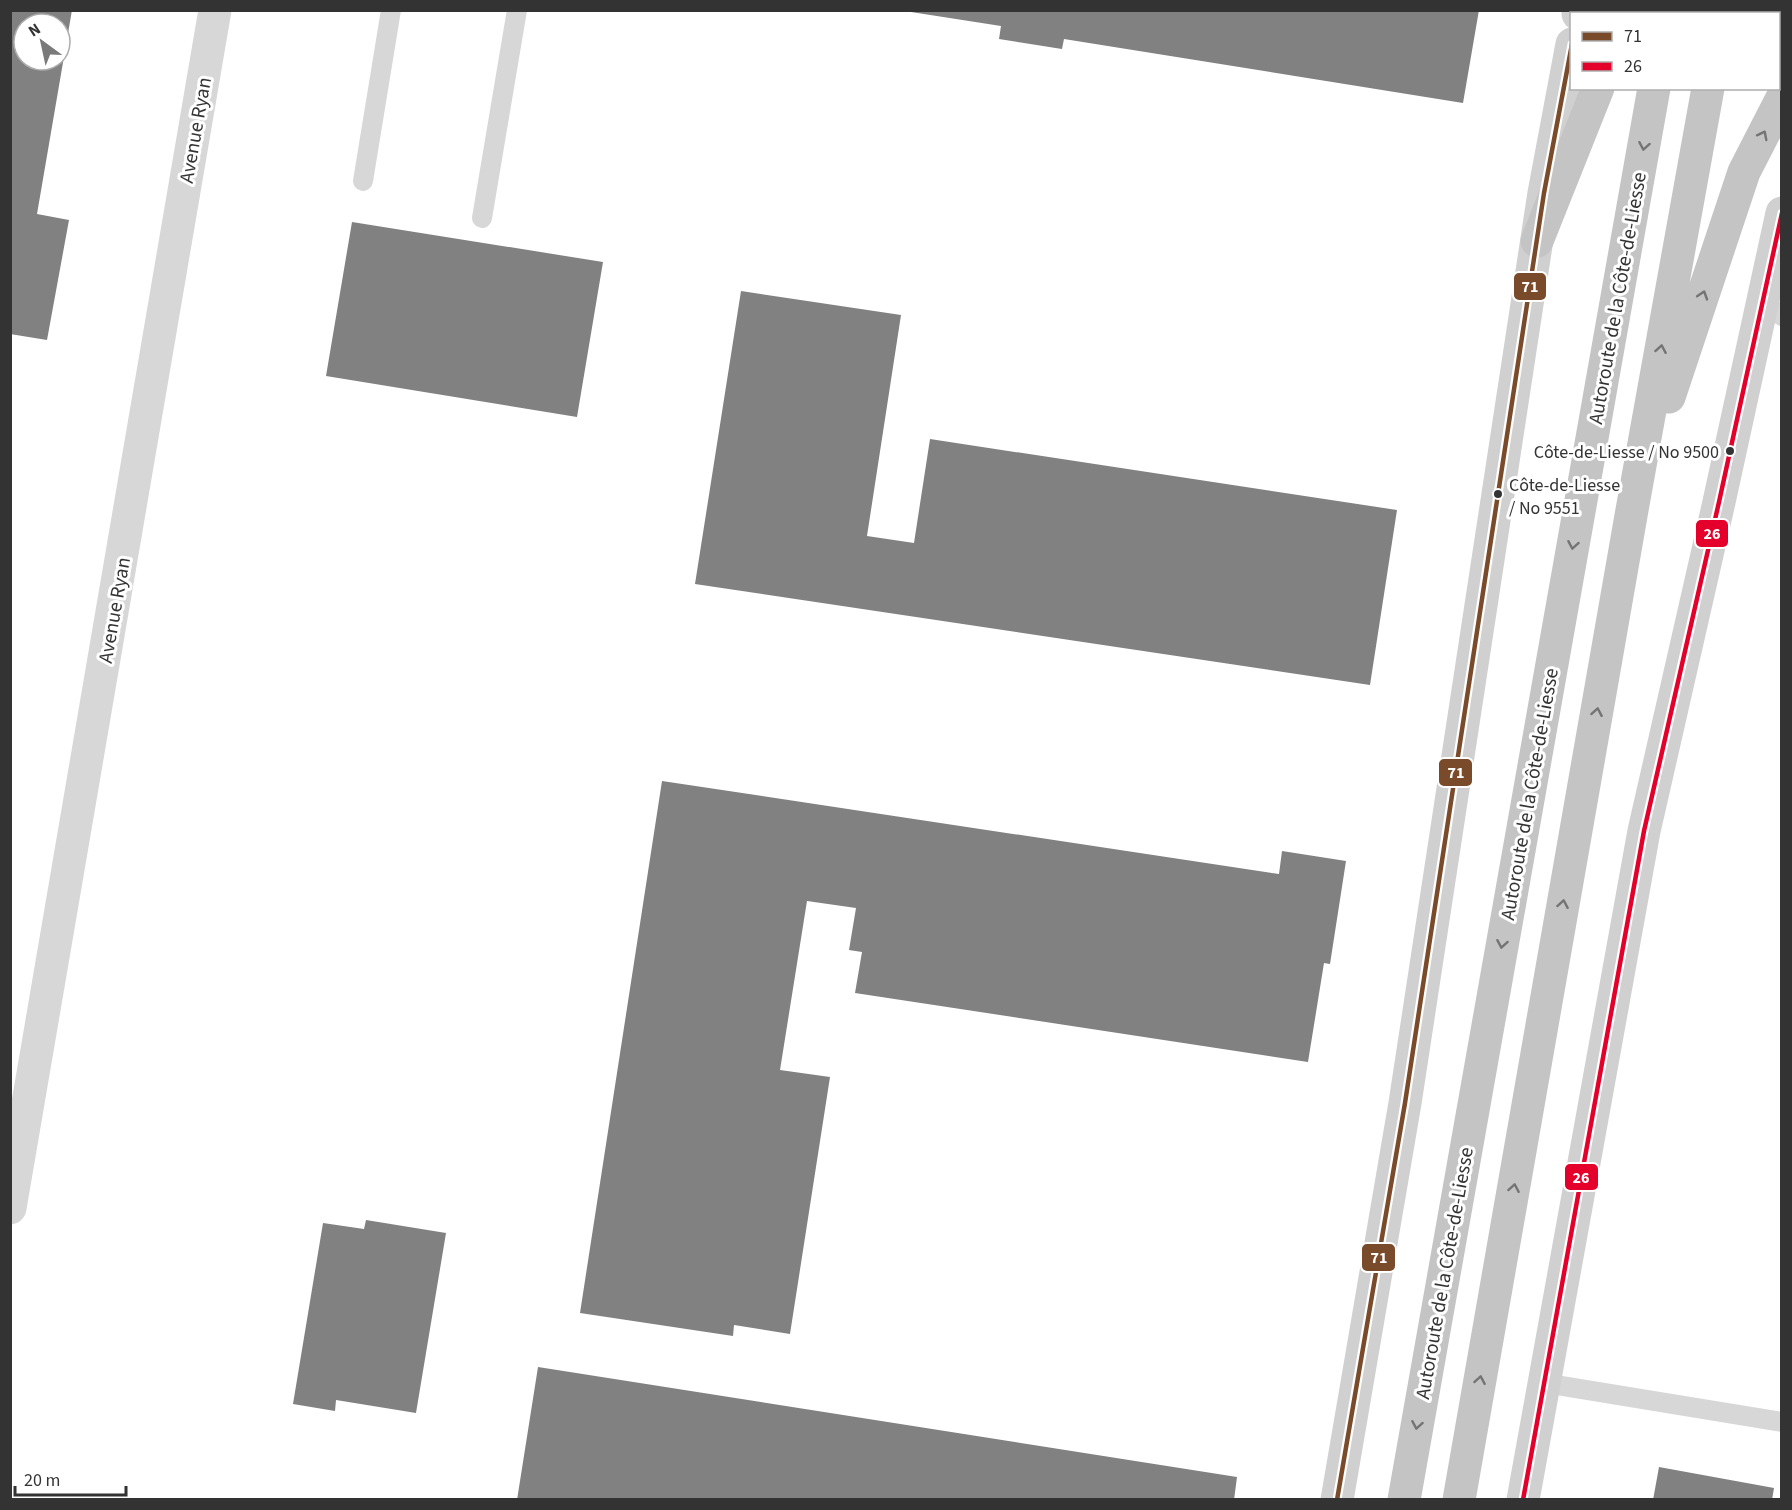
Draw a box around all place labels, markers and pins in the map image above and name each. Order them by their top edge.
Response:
place label: Côte-de-Liesse / No 9500 [1534,440,1719,465]
marker: Côte-de-Liesse / No 9500 [1724,445,1736,457]
place label: Côte-de-Liesse / No 9551 [1509,473,1620,521]
marker: Côte-de-Liesse / No 9551 [1492,488,1504,500]

